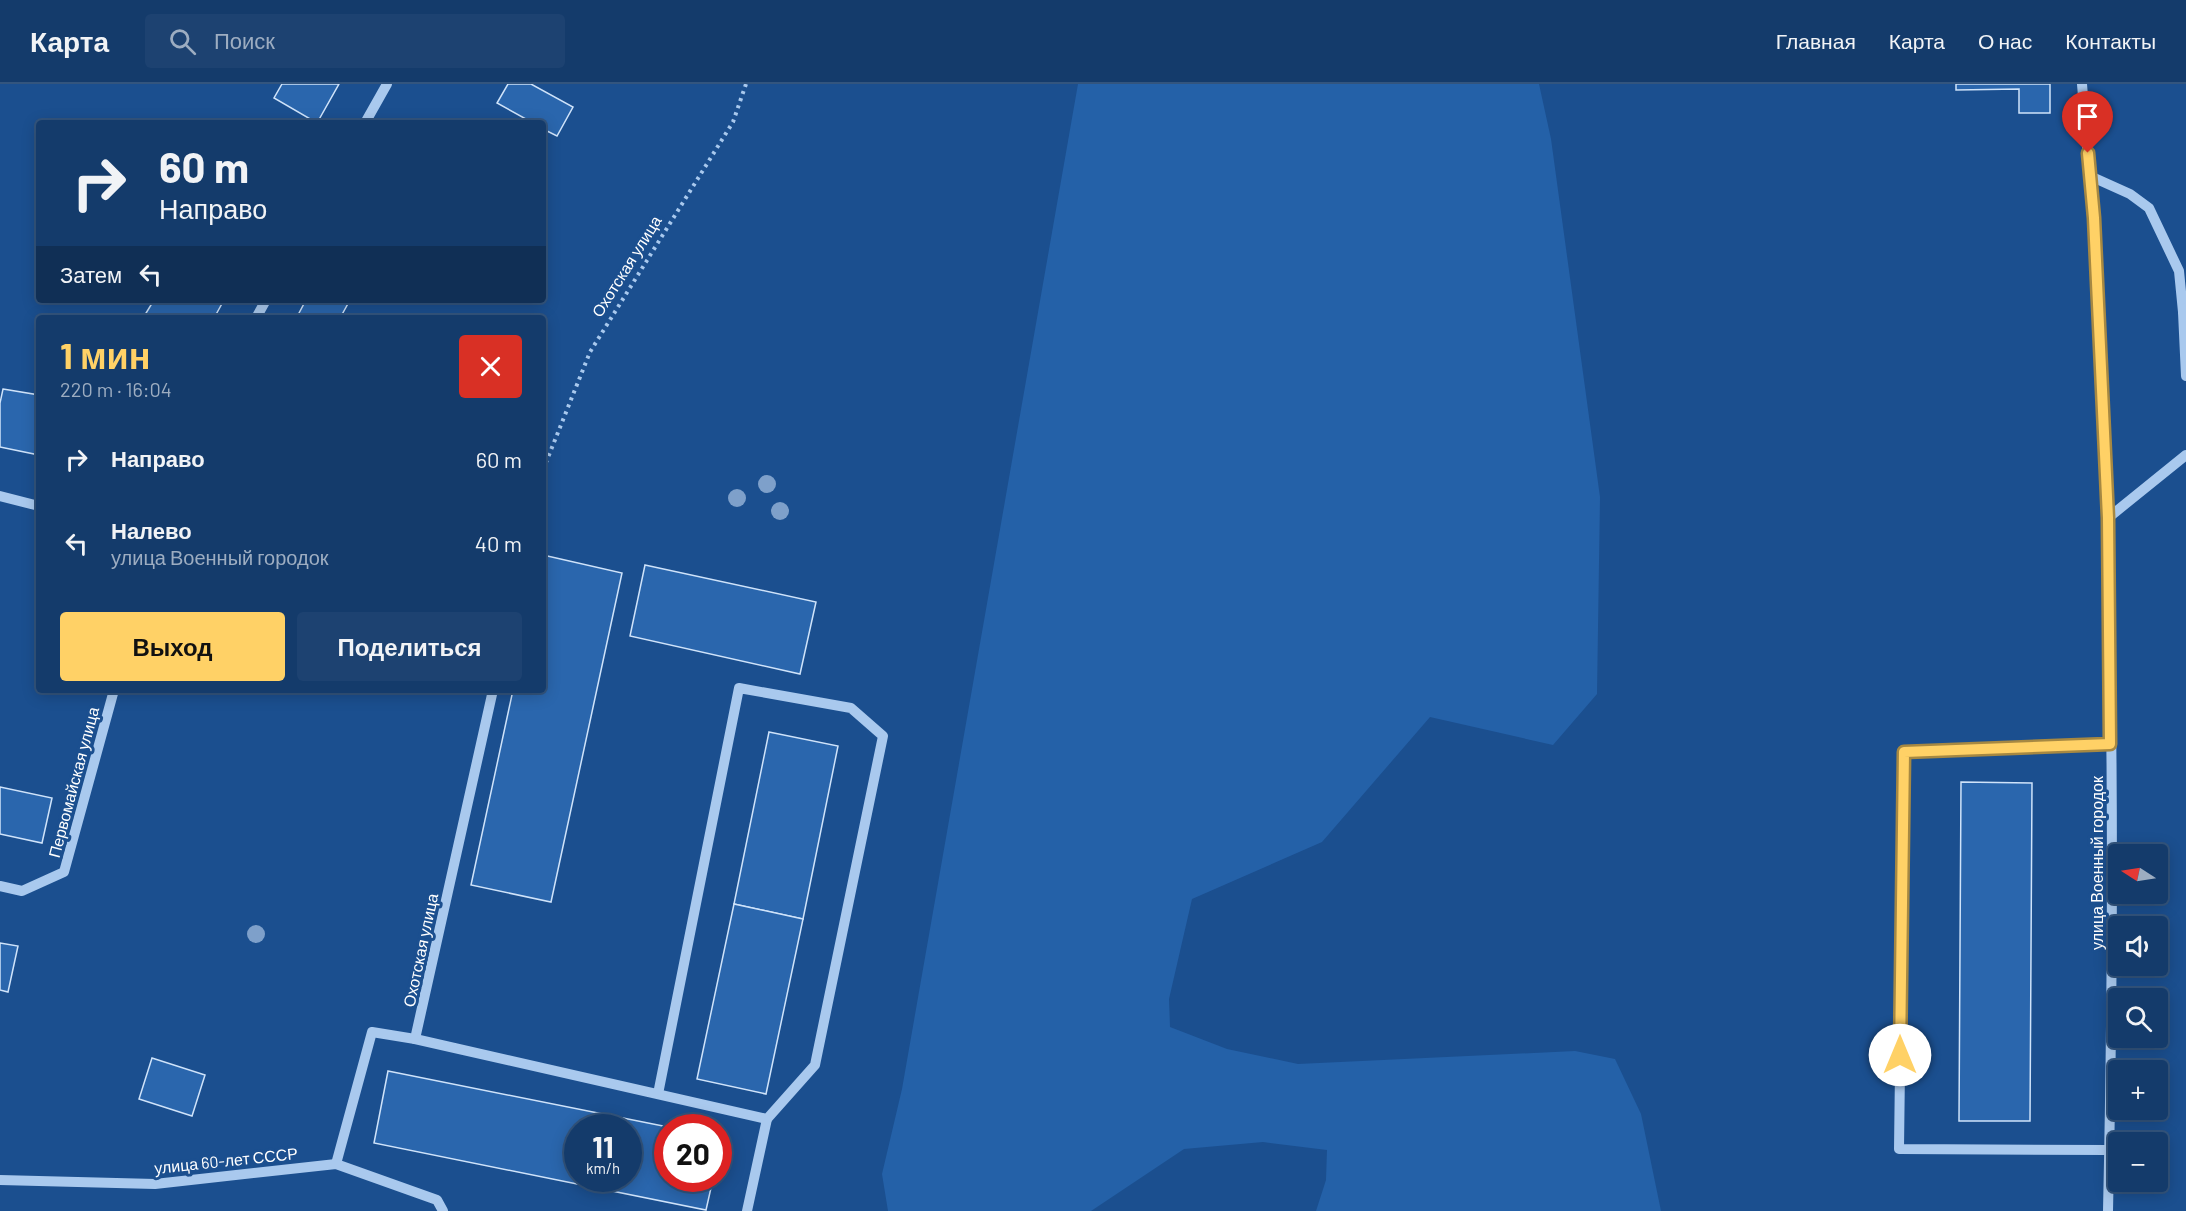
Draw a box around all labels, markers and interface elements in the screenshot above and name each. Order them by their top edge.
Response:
search box [145,14,565,68]
text: Карта [30,24,109,58]
icon: search [166,25,199,58]
text: Поиск [214,27,275,53]
text: Главная [1776,28,1856,53]
text: Карта [1889,28,1945,53]
text: О нас [1978,28,2032,53]
text: Контакты [2065,28,2156,53]
pin [2062,91,2113,153]
icon: arrive [2071,100,2104,133]
text: 60 m [159,141,249,191]
icon: right [60,144,138,222]
text: Направо [159,192,267,224]
street label: Охотская улица [587,212,665,320]
icon: left [134,258,167,291]
text: Затем [60,261,122,287]
text: 1 мин [60,333,150,376]
button: close [459,335,522,398]
text: 220 m · 16:04 [60,377,172,401]
icon: right [60,443,93,476]
text: Направо [111,445,205,471]
text: 60 m [476,446,522,472]
text: Налево [111,517,192,543]
icon: left [60,527,93,560]
text: 40 m [475,530,522,556]
text: улица Военный городок [111,545,329,569]
button: Выход [60,612,285,681]
button: Поделиться [297,612,522,681]
street label: Первомайская улица [44,704,102,860]
street label: улица Военный городок [2087,775,2106,950]
north arrow [2108,844,2168,904]
map controls [2108,844,2168,1192]
street label: Охотская улица [399,891,441,1009]
button: sound [2108,916,2168,976]
button: search [2108,988,2168,1048]
position arrow [1868,1023,1932,1087]
button: + [2108,1060,2168,1120]
speed limit sign: 20 [654,1114,732,1192]
text: 11 [592,1128,614,1164]
button: − [2108,1132,2168,1192]
street label: улица 60-лет СССР [153,1143,299,1177]
text: km/h [586,1159,620,1177]

